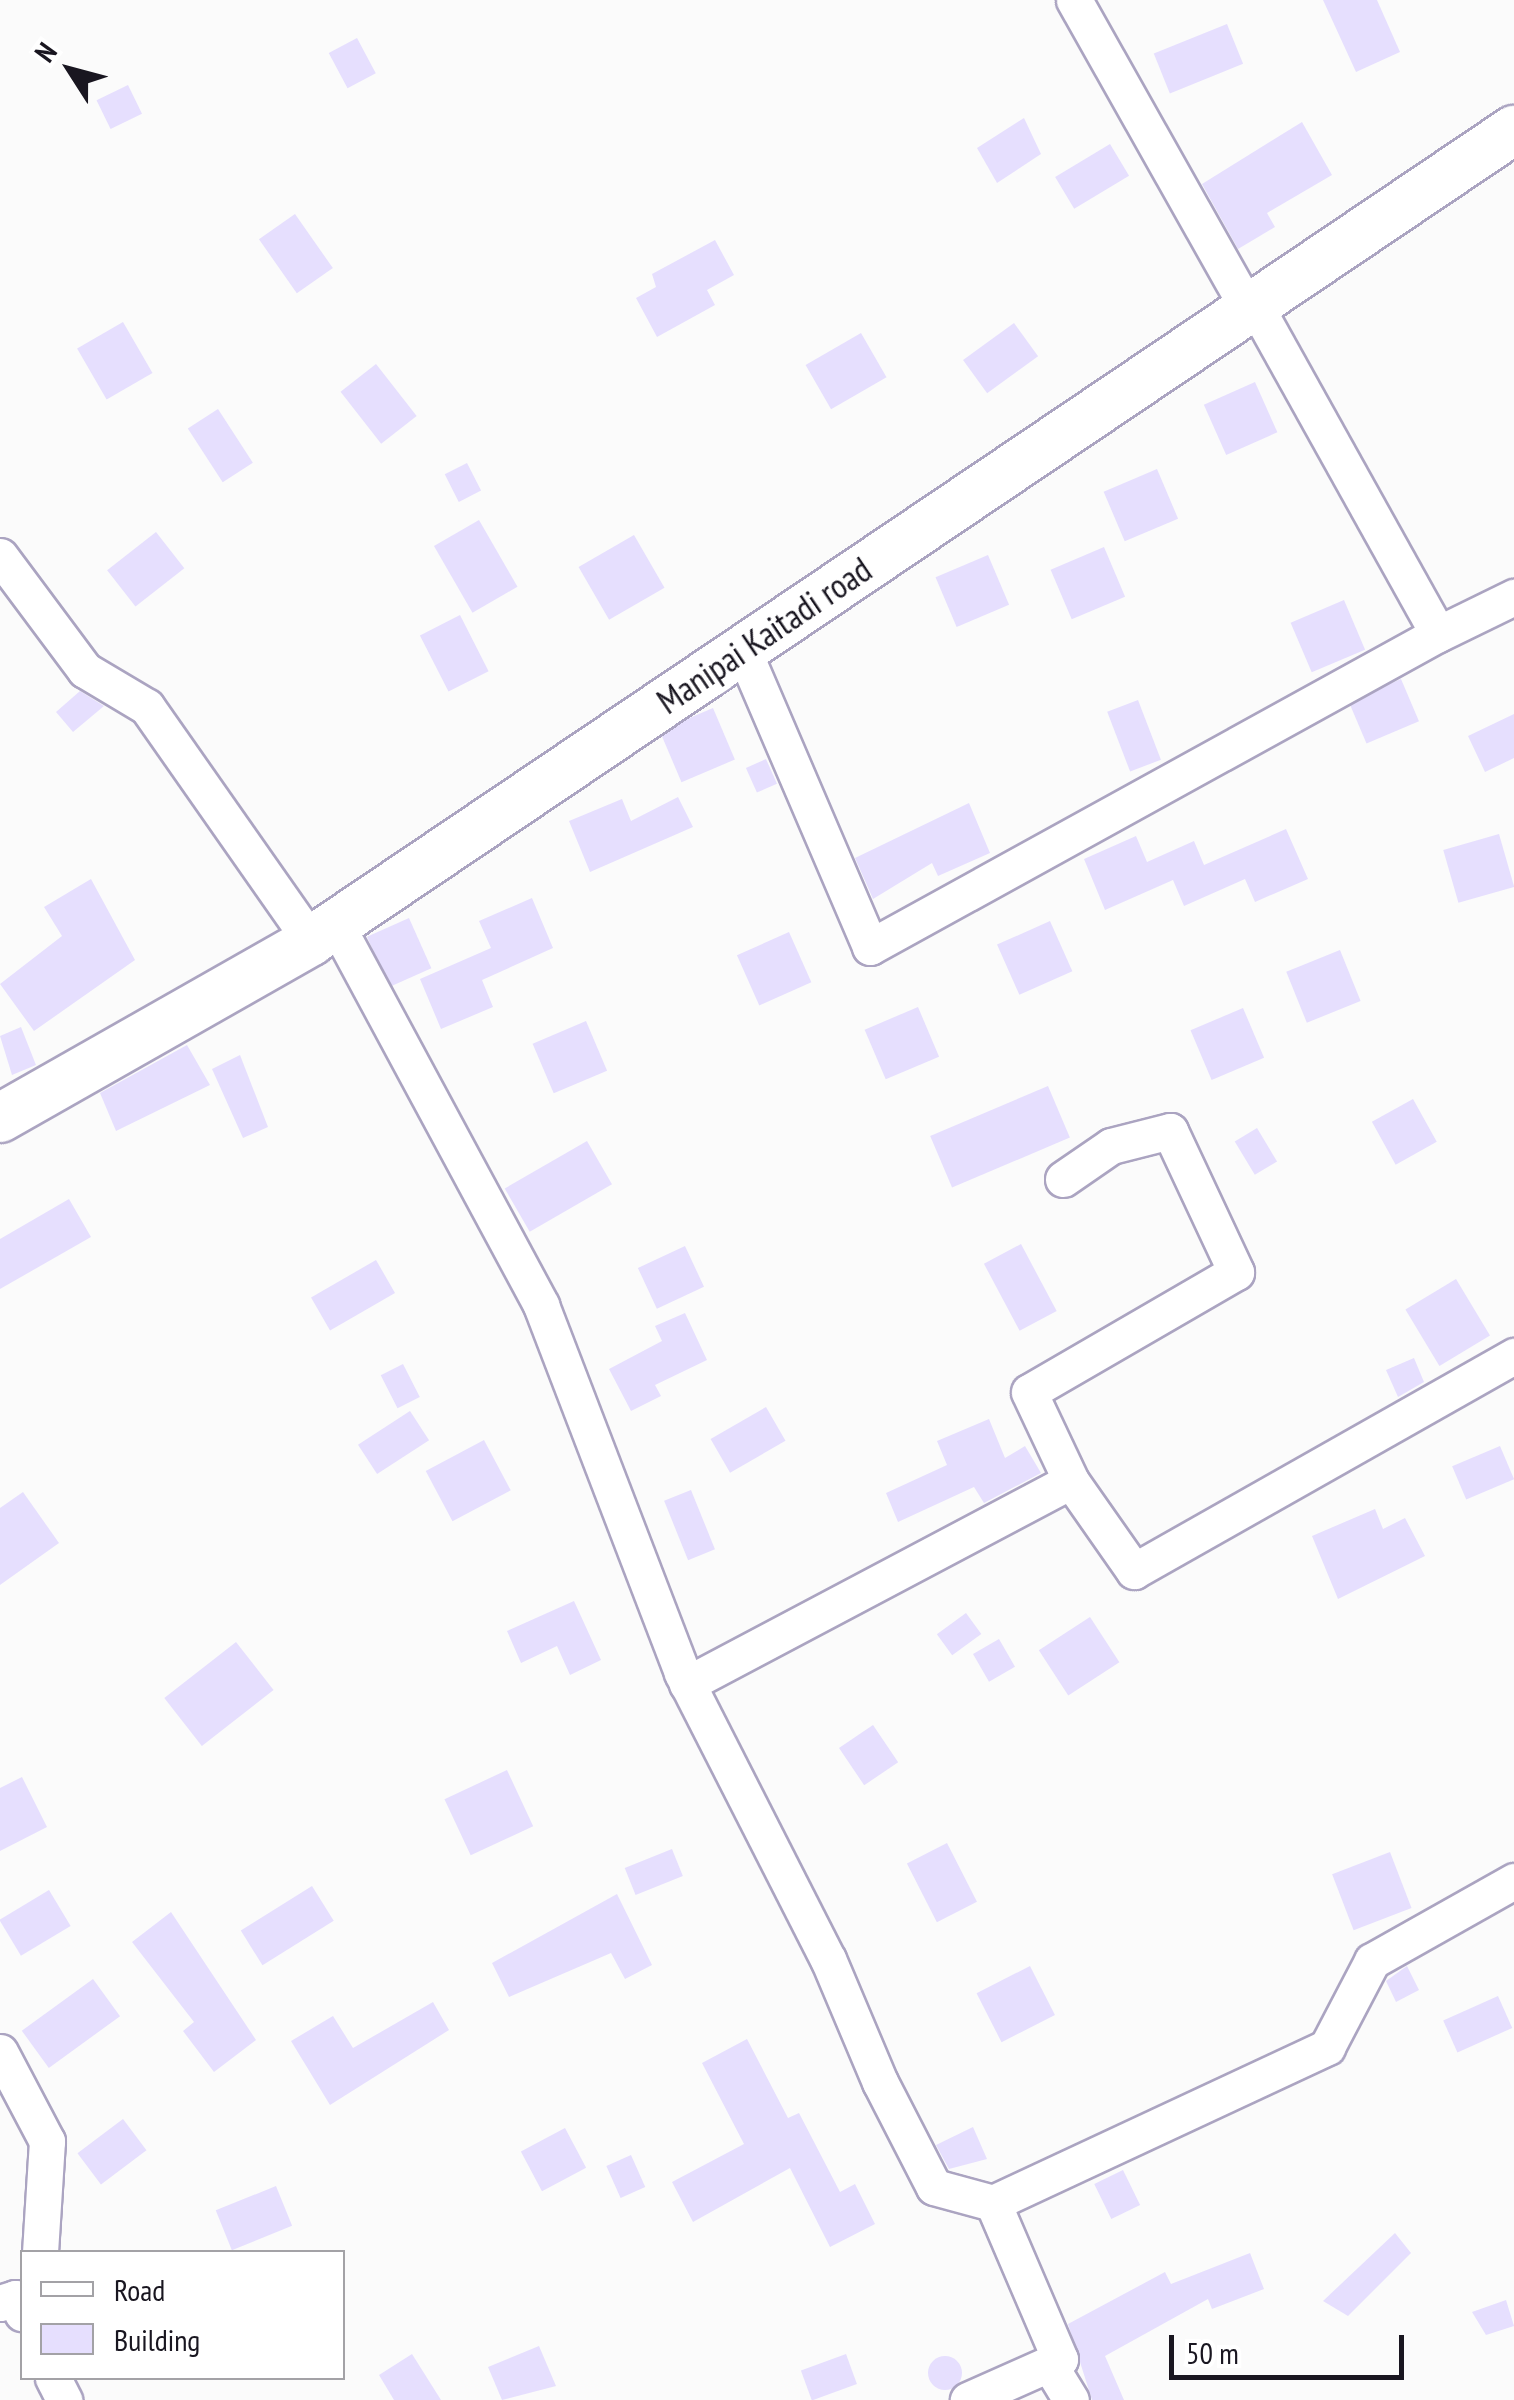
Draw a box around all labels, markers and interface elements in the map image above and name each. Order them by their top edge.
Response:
north arrow [20,20,120,120]
text: N [26,35,65,69]
street label: Manipai Kaitadi road [649,548,879,722]
legend [20,2250,345,2380]
text: Road [114,2270,165,2309]
scale bar [1174,2315,1409,2377]
text: Building [114,2320,200,2359]
text: 50 m [1186,2333,1239,2372]

